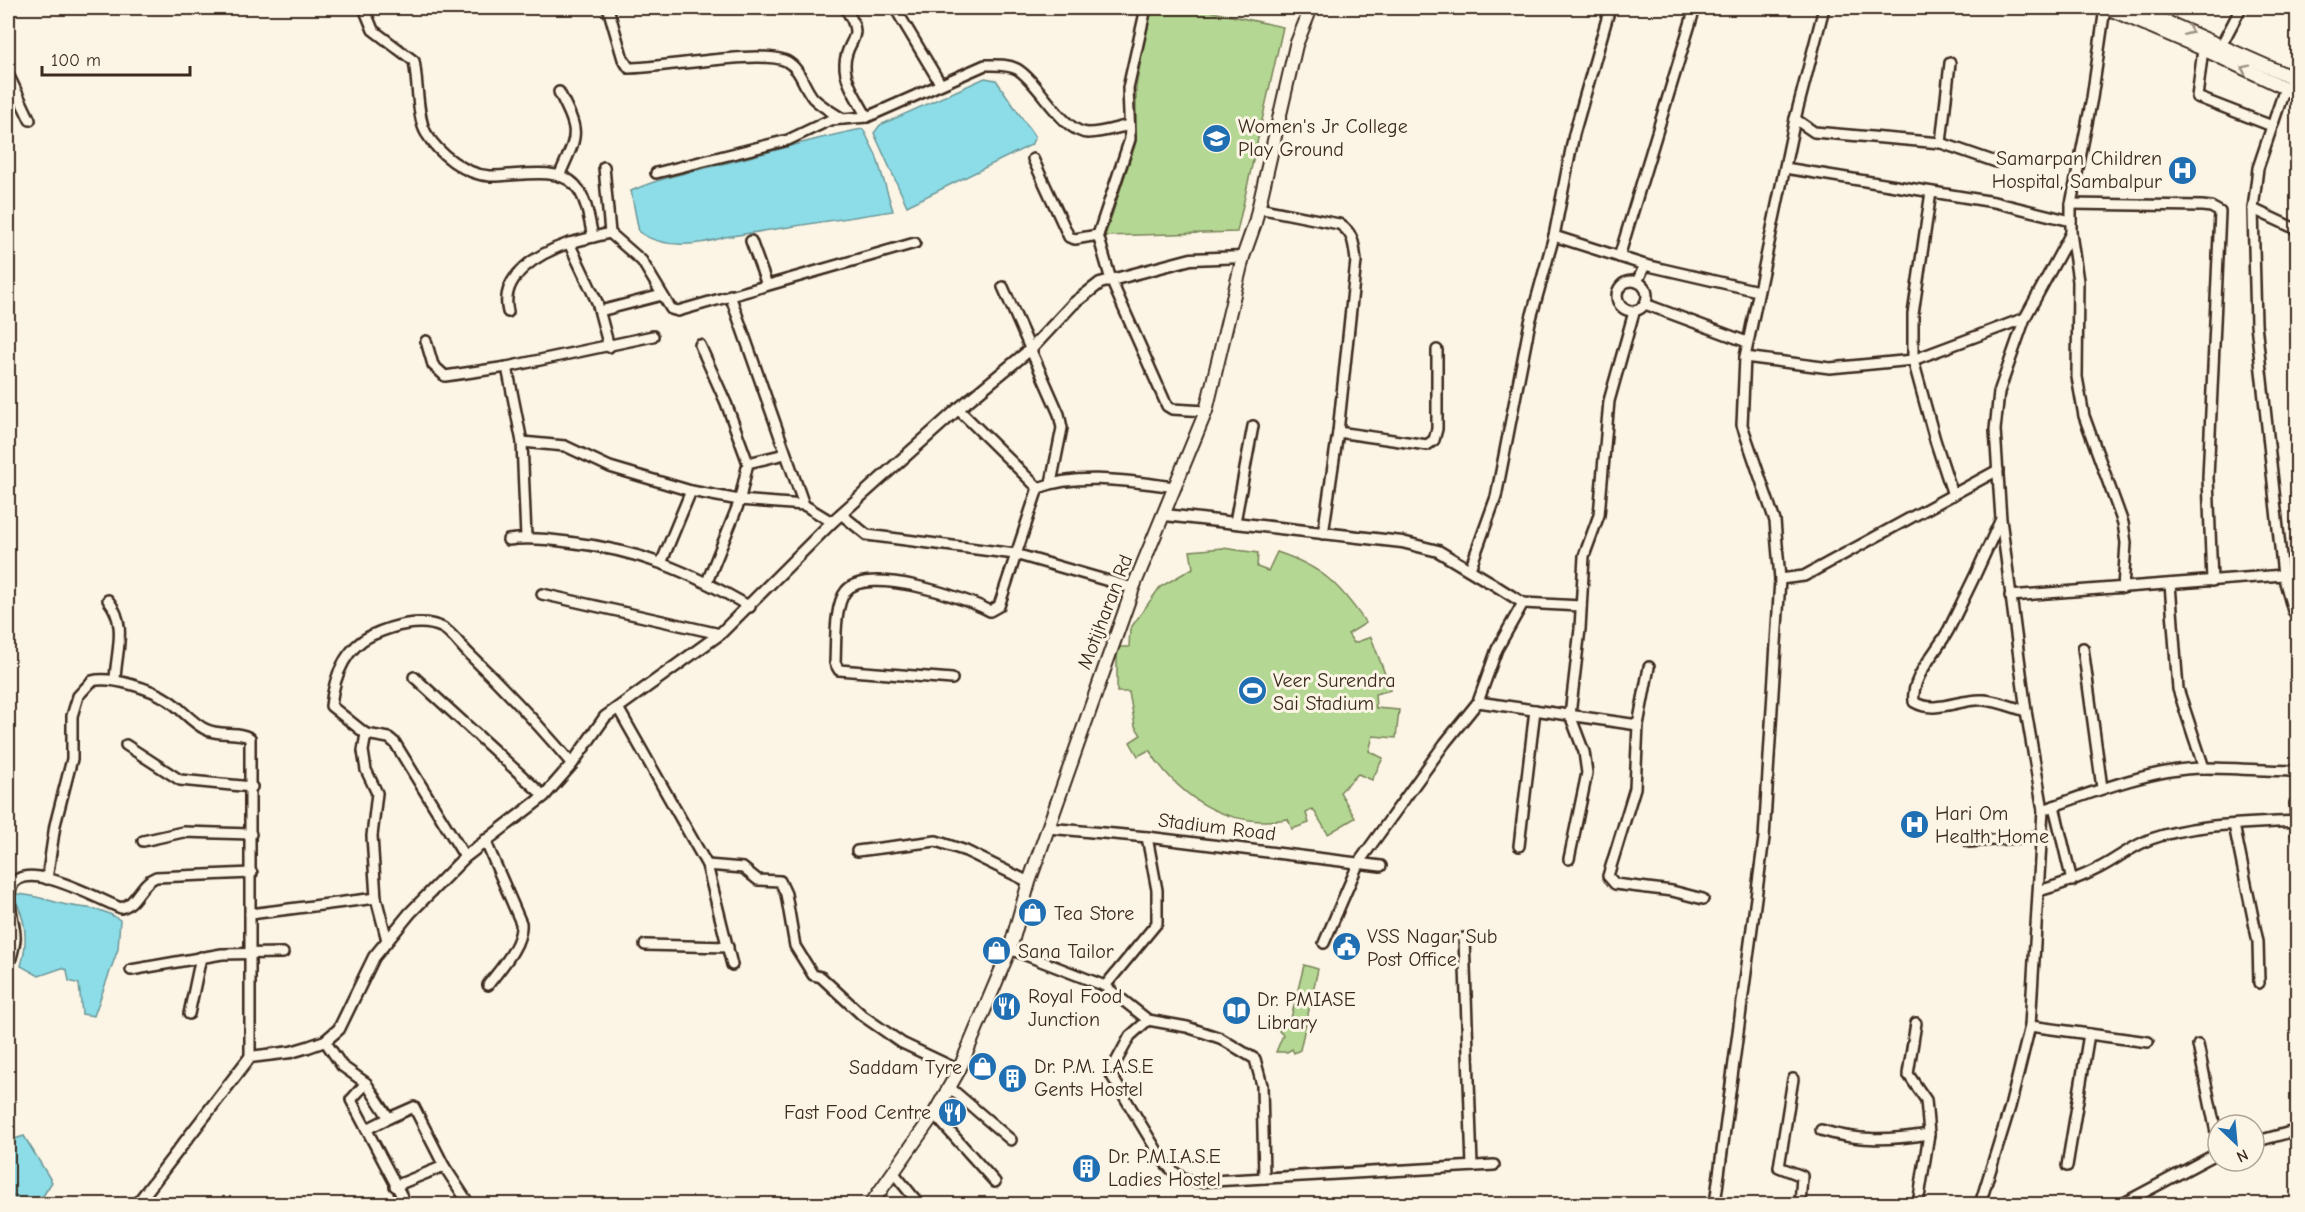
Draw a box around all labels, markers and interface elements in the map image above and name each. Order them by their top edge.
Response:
one-way arrow [2183,23,2194,35]
scale bar [42,39,190,77]
text: 100 m [51,50,101,71]
one-way arrow [2240,64,2251,76]
place label: Women's Jr College Play Ground [1238,115,1408,161]
school or university icon: Women's Jr College Play Ground [1201,122,1233,154]
place label: Samarpan Children Hospital, Sambalpur [1992,147,2162,193]
hospital icon: Samarpan Children Hospital, Sambalpur [2167,154,2199,186]
street label: Motijharan Rd [1073,551,1137,673]
place label: Veer Surendra Sai Stadium [1273,669,1396,715]
sports icon: Veer Surendra Sai Stadium [1236,675,1268,707]
place label: Hari Om Health Home [1935,802,2049,848]
street label: Stadium Road [1157,808,1277,846]
hospital icon: Hari Om Health Home [1898,808,1930,840]
shop icon: Tea Store [1017,897,1049,929]
place label: Tea Store [1054,902,1134,925]
place label: VSS Nagar Sub Post Office [1367,925,1497,971]
public building icon: VSS Nagar Sub Post Office [1330,931,1362,963]
shop icon: Sana Tailor [981,935,1013,967]
place label: Sana Tailor [1018,940,1114,963]
place label: Royal Food Junction [1028,985,1122,1031]
place label: Dr. PMIASE Library [1257,988,1356,1034]
restaurant icon: Royal Food Junction [991,991,1023,1023]
library icon: Dr. PMIASE Library [1220,994,1252,1026]
shop icon: Saddam Tyre [967,1051,999,1083]
place label: Dr. P.M. I.A.S.E Gents Hostel [1034,1055,1153,1101]
place label: Saddam Tyre [849,1056,962,1079]
building icon: Dr. P.M. I.A.S.E Gents Hostel [997,1062,1029,1094]
restaurant icon: Fast Food Centre [936,1096,968,1128]
place label: Fast Food Centre [784,1101,931,1124]
north arrow [2206,1113,2266,1173]
place label: Dr. P.M.I.A.S.E Ladies Hostel [1108,1145,1221,1191]
text: N [2234,1145,2251,1166]
building icon: Dr. P.M.I.A.S.E Ladies Hostel [1071,1152,1103,1184]

